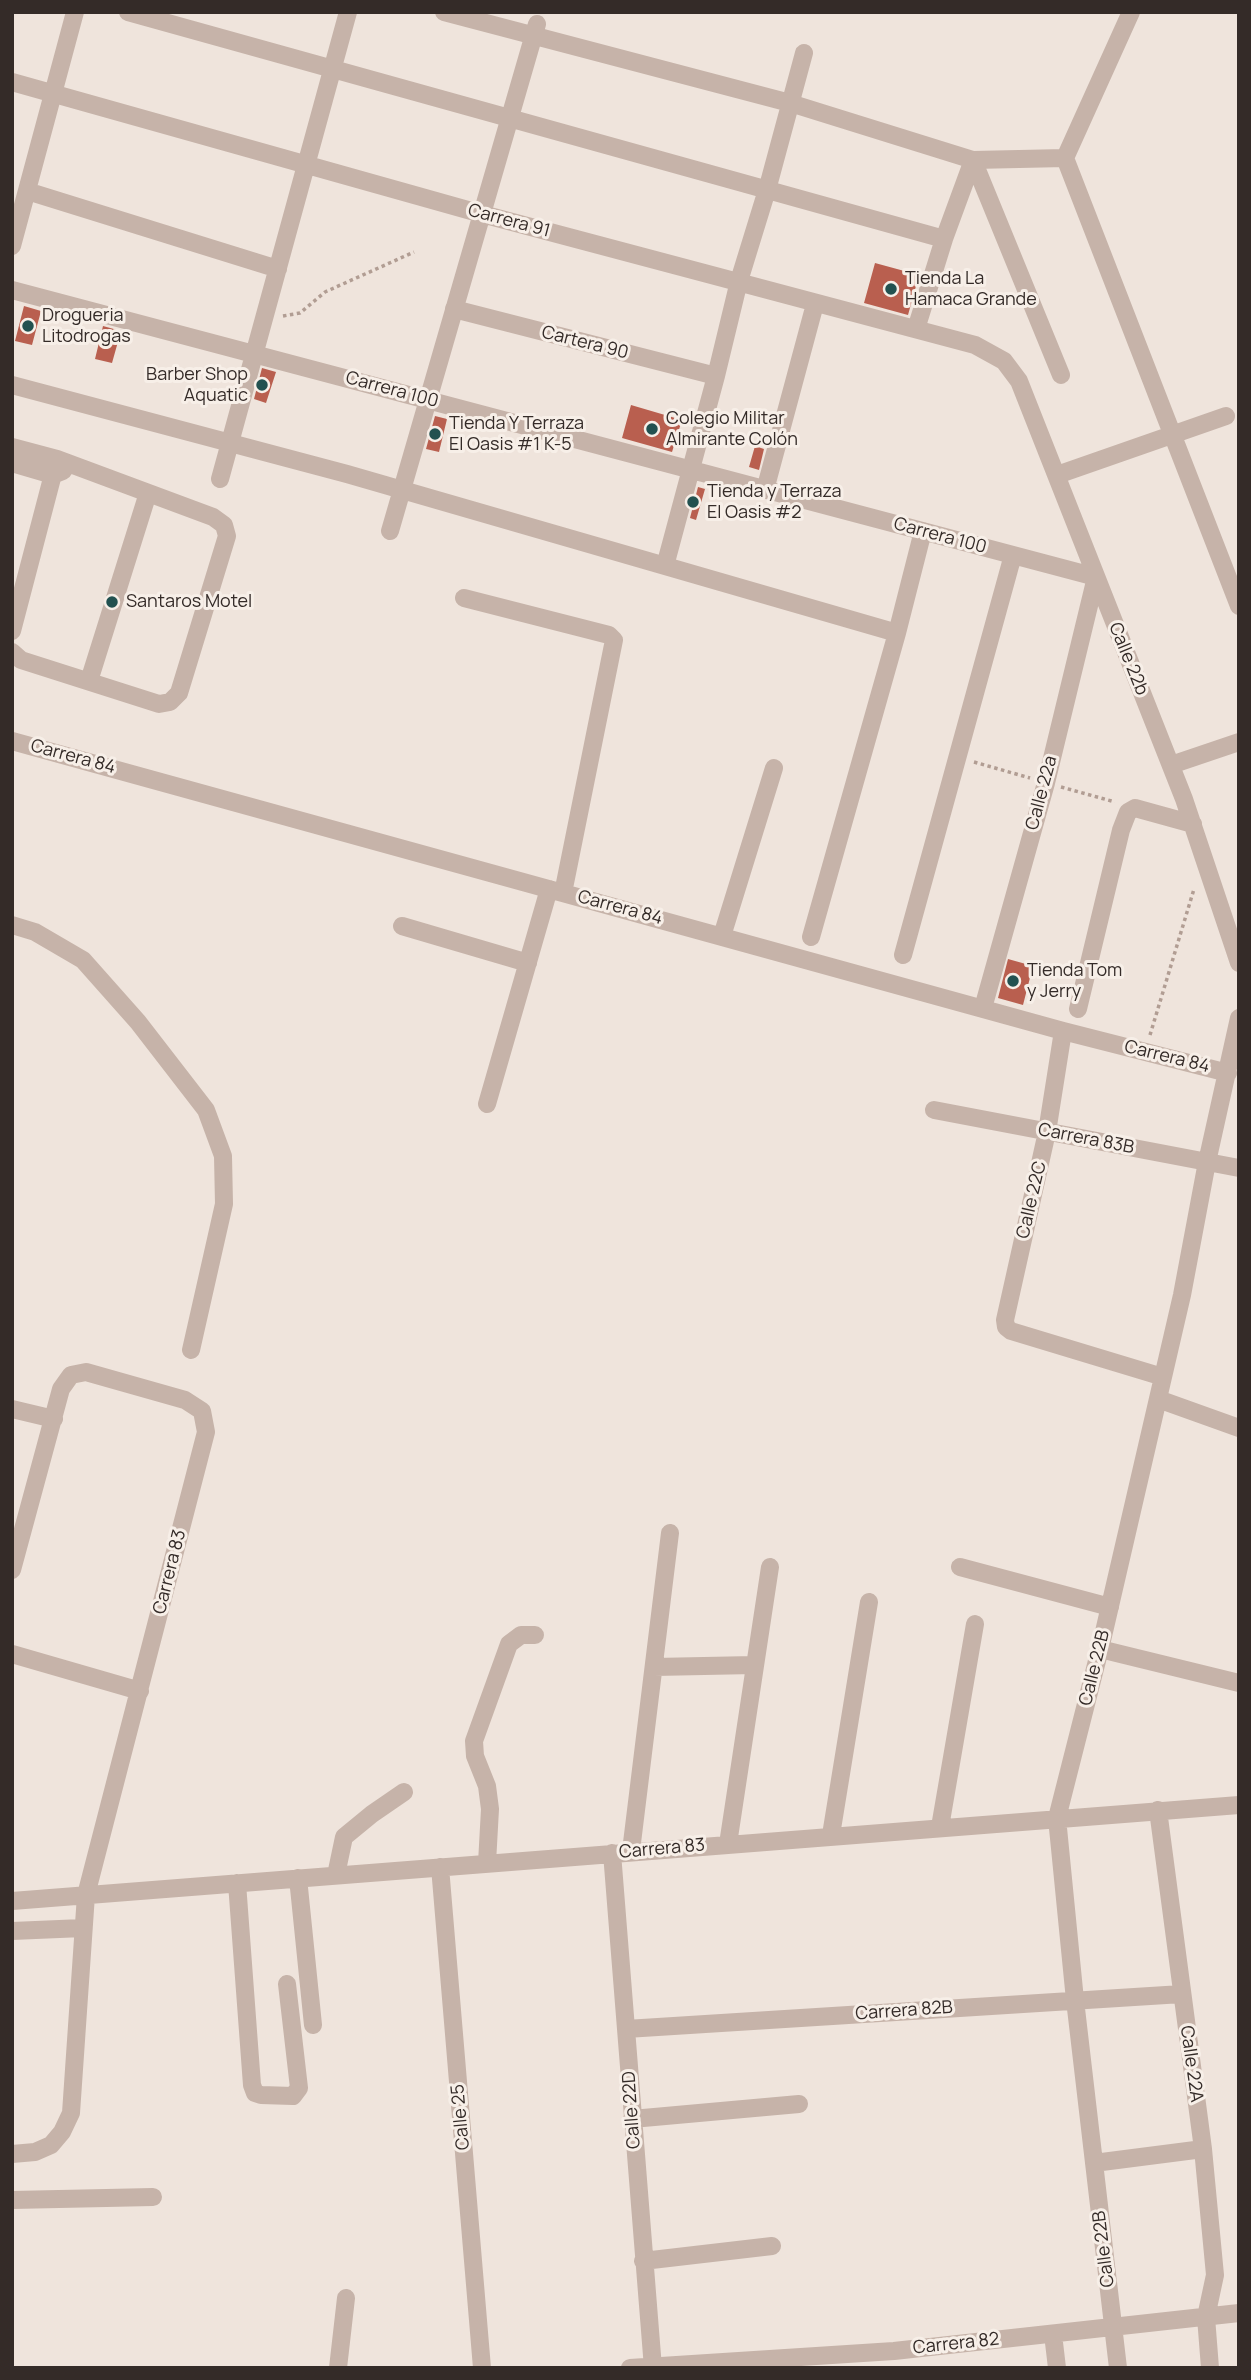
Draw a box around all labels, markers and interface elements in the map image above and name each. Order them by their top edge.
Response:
street label: Carrera 91 [466,200,552,242]
place label: Tienda La Hamaca Grande [905,268,1037,310]
marker: Tienda La Hamaca Grande [883,281,899,297]
place label: Drogueria Litodrogas [42,305,131,348]
marker: Drogueria Litodrogas [20,318,36,334]
street label: Cartera 90 [539,322,631,364]
place label: Barber Shop Aquatic [146,364,248,406]
street label: Carrera 100 [343,367,441,413]
marker: Barber Shop Aquatic [254,377,270,393]
place label: Colegio Militar Almirante Colón [666,408,798,450]
place label: Tienda Y Terraza El Oasis #1 K-5 [449,413,584,456]
marker: Colegio Militar Almirante Colón [644,421,660,437]
marker: Tienda Y Terraza El Oasis #1 K-5 [427,426,443,442]
place label: Tienda y Terraza El Oasis #2 [707,481,842,524]
marker: Tienda y Terraza El Oasis #2 [685,494,701,510]
street label: Carrera 100 [891,513,989,559]
place label: Santaros Motel [126,591,252,613]
marker: Santaros Motel [104,594,120,610]
street label: Calle 22b [1104,619,1152,699]
street label: Carrera 84 [28,735,118,779]
street label: Calle 22a [1022,754,1062,832]
street label: Carrera 84 [575,886,665,930]
place label: Tienda Tom y Jerry [1027,960,1122,1002]
marker: Tienda Tom y Jerry [1005,973,1021,989]
street label: Carrera 84 [1122,1036,1212,1078]
street label: Carrera 83B [1036,1119,1136,1159]
street label: Calle 22C [1013,1159,1051,1241]
street label: Carrera 83 [149,1528,191,1616]
street label: Calle 22B [1075,1628,1115,1708]
street label: Carrera 83 [618,1834,706,1864]
street label: Carrera 82B [855,1997,953,2025]
street label: Calle 22A [1175,2024,1207,2104]
street label: Calle 22D [619,2070,645,2150]
street label: Calle 25 [447,2083,475,2151]
street label: Calle 22B [1089,2209,1119,2289]
street label: Carrera 82 [912,2329,1000,2359]

